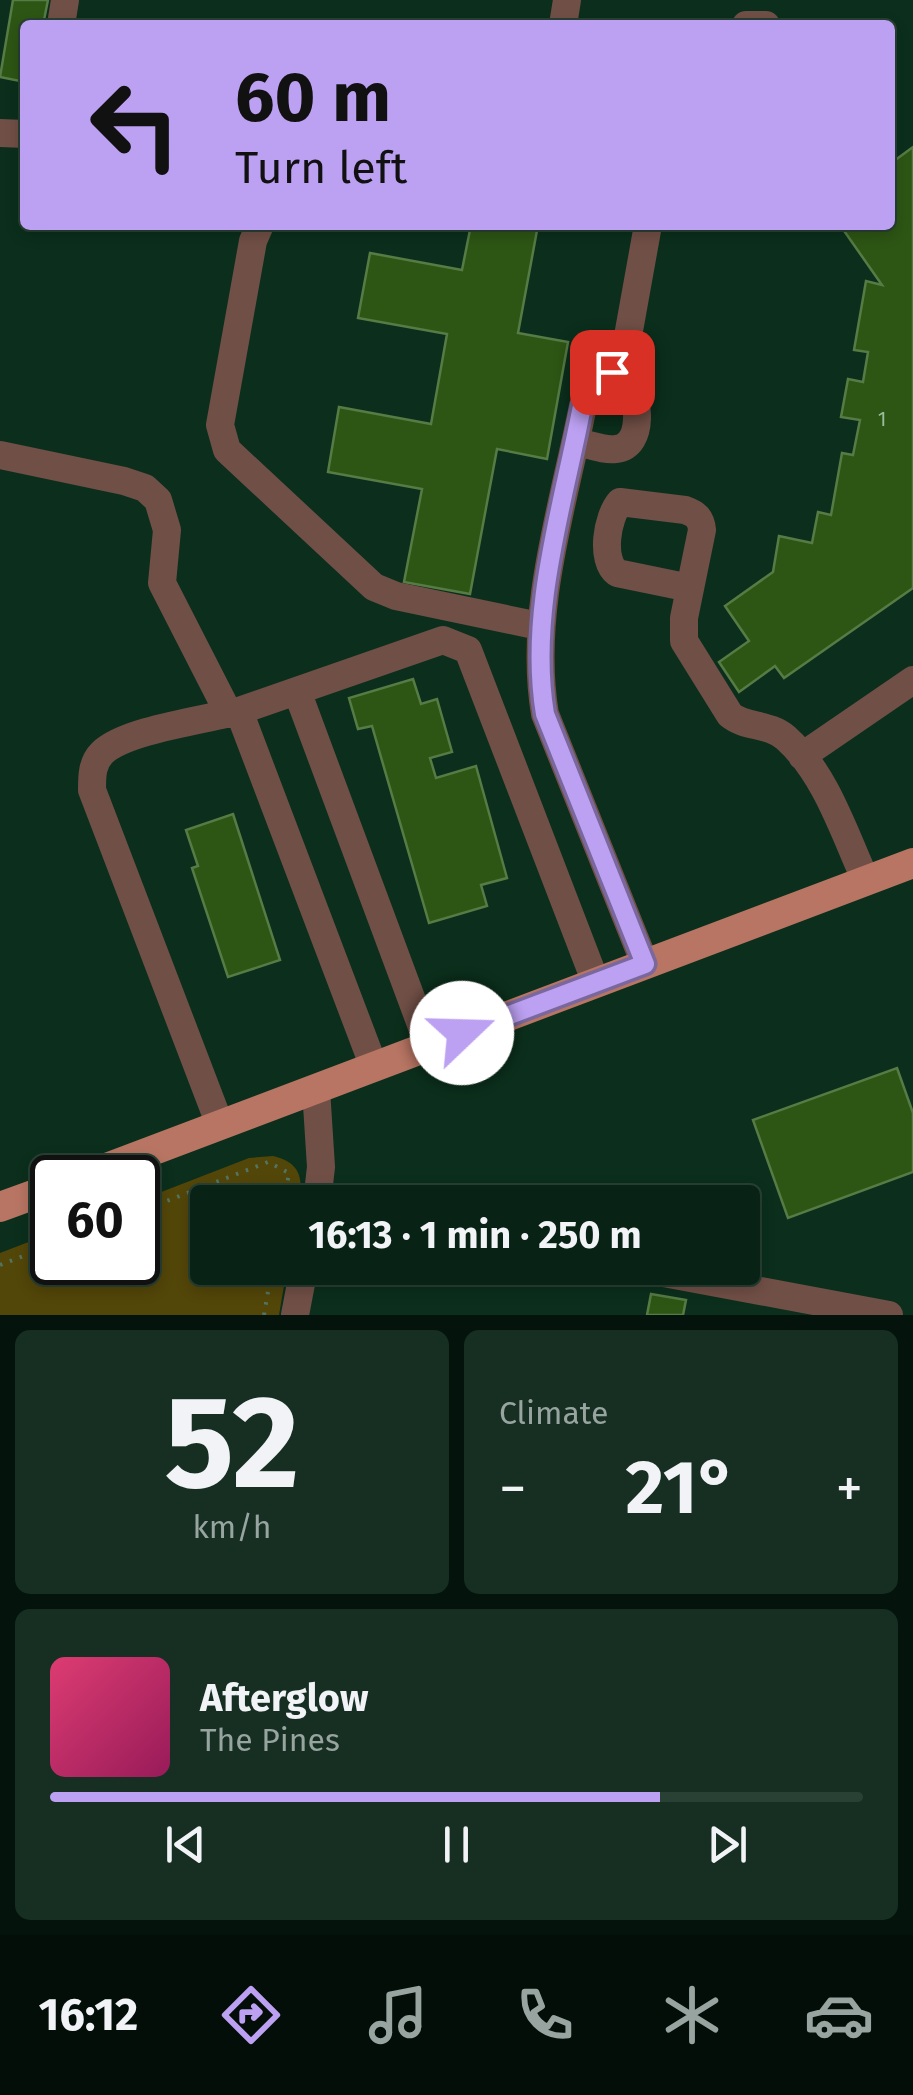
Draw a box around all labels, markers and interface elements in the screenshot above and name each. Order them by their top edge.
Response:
text: 60 m [235,56,391,140]
icon: left [70,60,200,190]
text: Turn left [235,141,407,195]
pin [570,330,655,415]
icon: arrive [585,345,640,400]
house number: 1 [878,407,886,431]
position arrow [410,981,514,1085]
speed limit sign: 60 [30,1155,160,1285]
text: 16:13 · 1 min · 250 m [308,1212,642,1258]
text: 52 [164,1365,300,1521]
text: Climate [499,1394,608,1432]
text: 21° [626,1443,737,1533]
text: − [499,1456,527,1522]
text: + [836,1456,863,1522]
text: km/h [192,1508,272,1546]
text: Afterglow [200,1675,368,1721]
text: The Pines [200,1721,340,1759]
icon: previous [158,1817,213,1872]
icon: pause [429,1817,484,1872]
icon: next [700,1817,755,1872]
icon: directions [216,1980,286,2050]
icon: music [363,1980,433,2050]
icon: phone [510,1980,580,2050]
icon: climate [657,1980,727,2050]
icon: car [804,1980,874,2050]
text: 16:12 [39,1988,138,2042]

